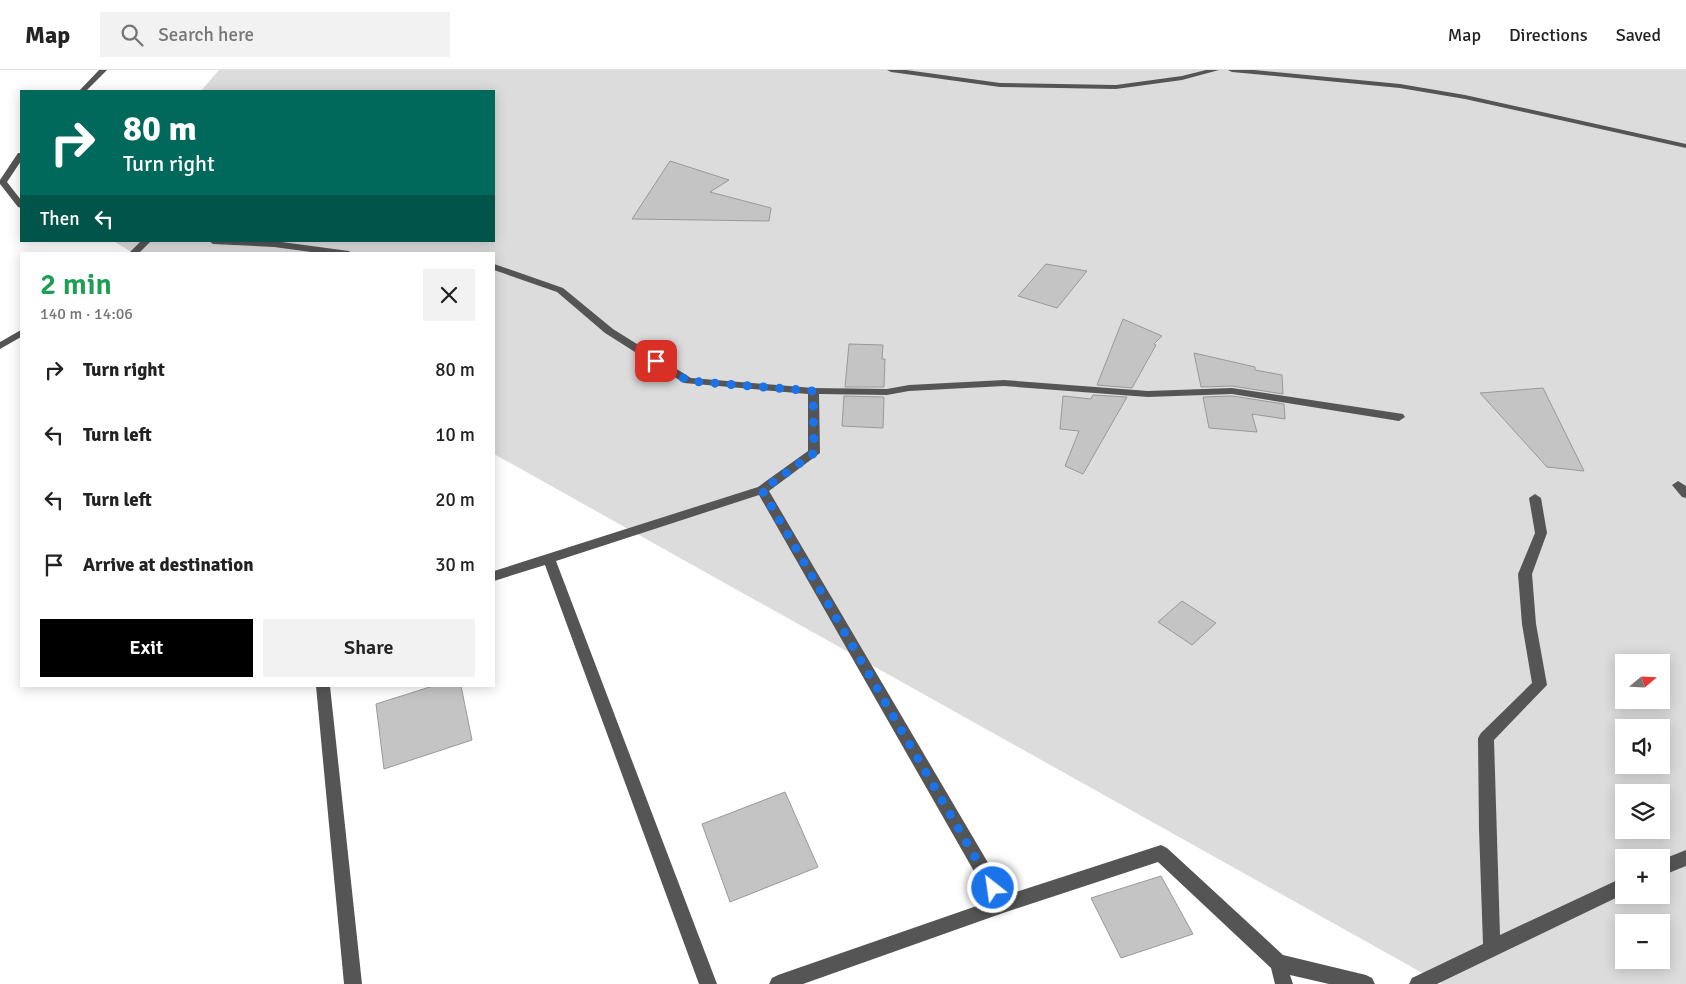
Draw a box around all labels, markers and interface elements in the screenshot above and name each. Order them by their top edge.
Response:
search box [100,12,450,57]
text: Map [25,20,70,50]
icon: search [118,21,146,49]
text: Search here [158,23,254,47]
text: Map [1448,24,1481,46]
text: Directions [1509,24,1588,46]
text: Saved [1616,24,1661,46]
text: 80 m [123,107,197,150]
icon: right [40,110,105,175]
text: Turn right [123,150,215,177]
icon: left [90,205,118,233]
text: Then [40,207,80,231]
text: 2 min [40,266,112,303]
button: close [423,269,475,321]
text: 140 m · 14:06 [40,304,133,324]
pin [635,340,677,382]
icon: arrive [642,347,670,375]
icon: right [40,356,68,384]
text: Turn right [83,358,165,382]
text: 80 m [435,358,475,382]
icon: left [40,421,68,449]
text: Turn left [83,423,152,447]
text: 10 m [435,423,475,447]
icon: left [40,486,68,514]
text: Turn left [83,488,152,512]
text: 20 m [435,488,475,512]
icon: arrive [40,551,68,579]
text: Arrive at destination [83,553,254,577]
text: 30 m [435,553,475,577]
button: Exit [40,619,253,677]
button: Share [263,619,475,677]
north arrow [1615,654,1670,709]
map controls [1615,654,1670,969]
button: sound [1615,719,1670,774]
button: layers [1615,784,1670,839]
button: + [1615,849,1670,904]
position arrow [966,861,1018,913]
button: − [1615,914,1670,969]

